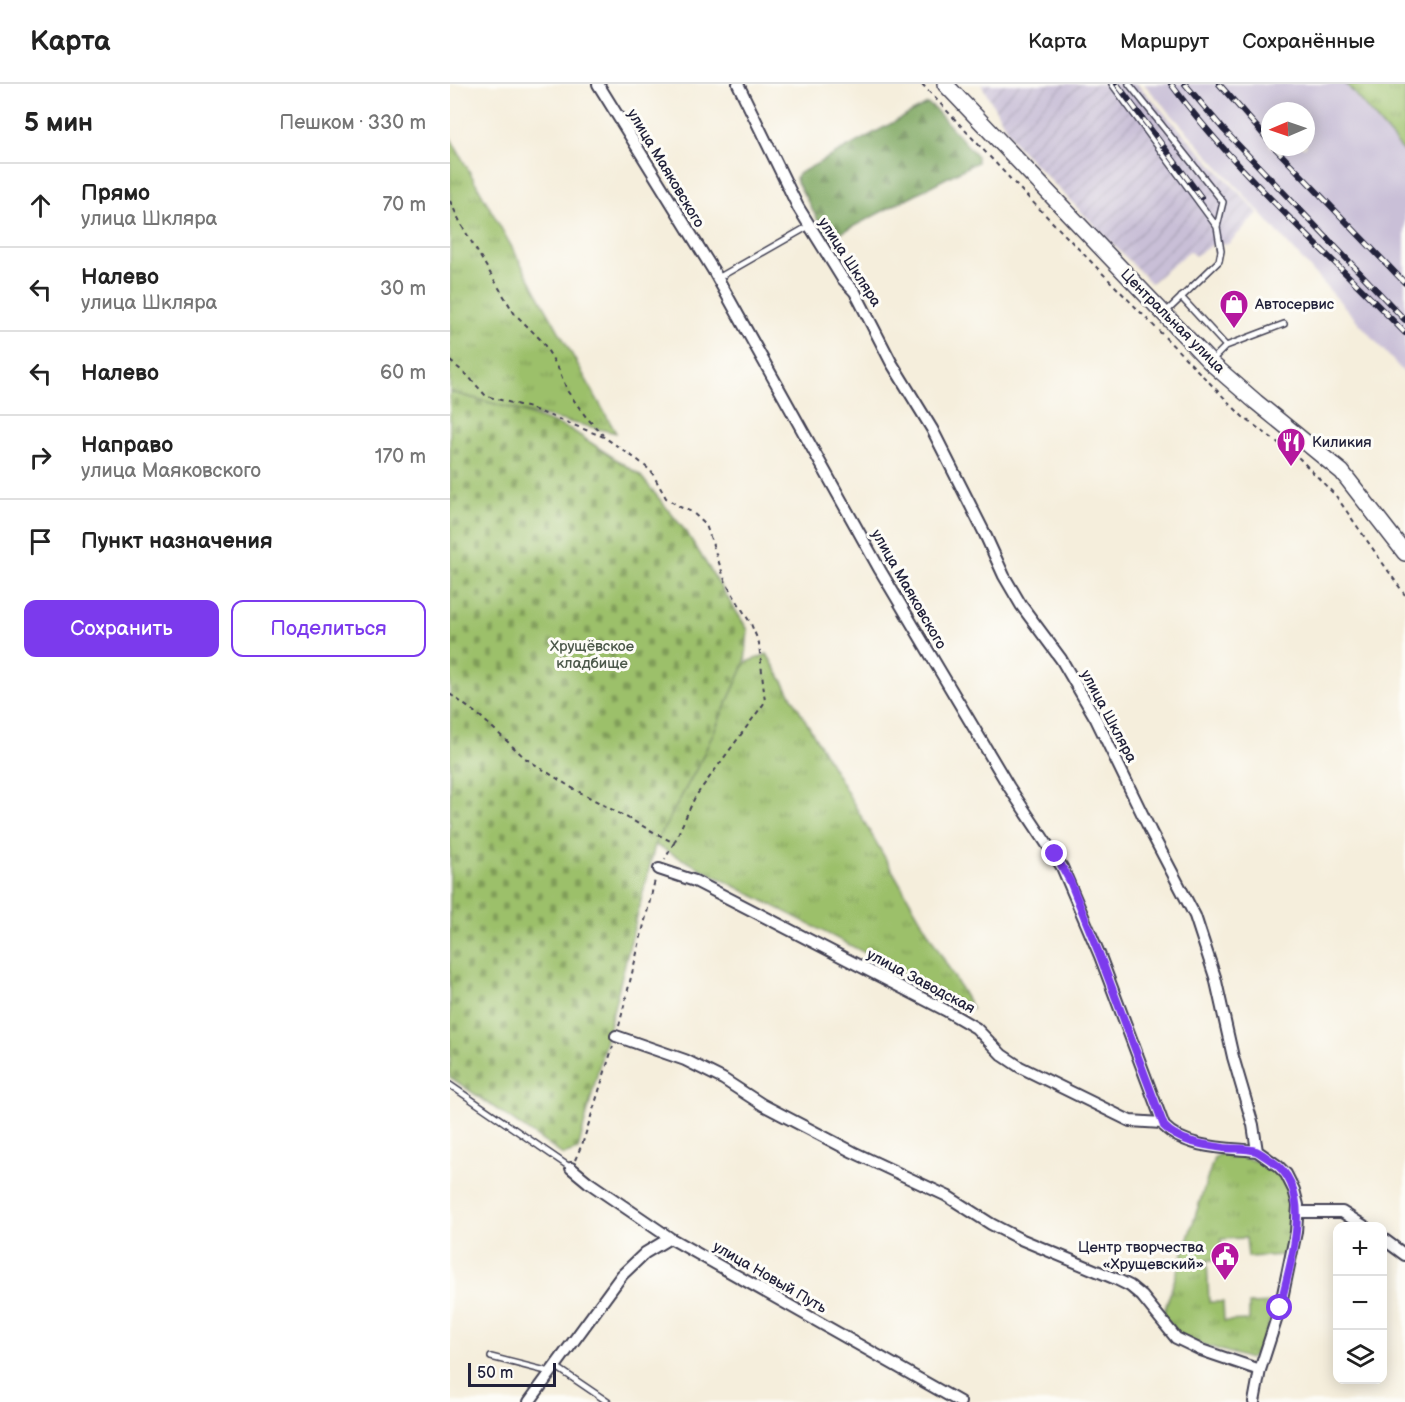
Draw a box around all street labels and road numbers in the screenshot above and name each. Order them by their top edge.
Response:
street label: улица Маяковского [623,106,709,231]
street label: улица Шкляра [814,214,885,310]
street label: Центральная улица [1116,265,1229,378]
street label: улица Маяковского [867,526,951,653]
street label: улица Шкляра [1076,667,1141,766]
street label: улица Заводская [863,945,978,1018]
street label: улица Новый Путь [709,1237,831,1318]

